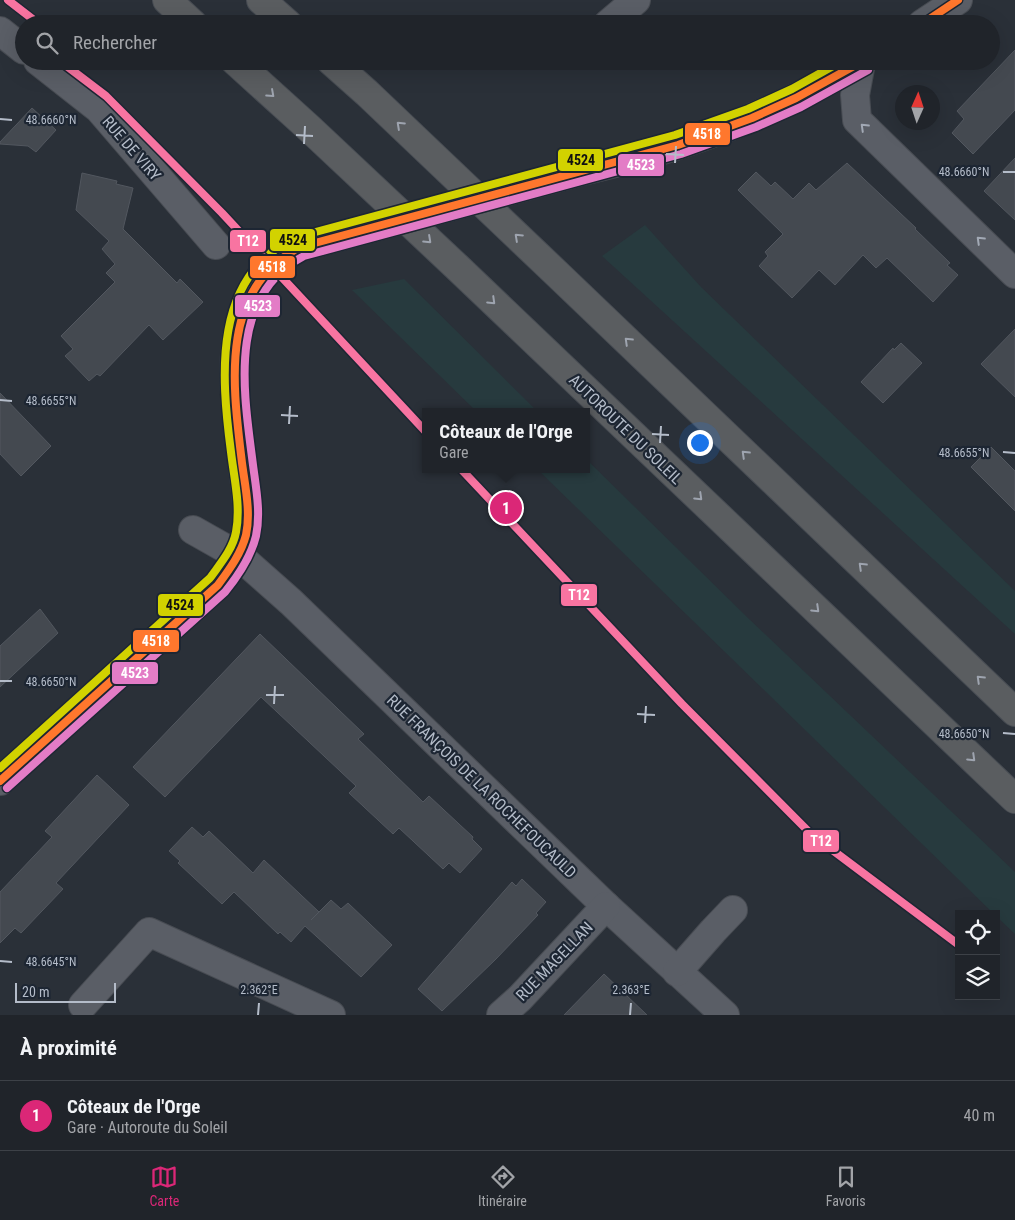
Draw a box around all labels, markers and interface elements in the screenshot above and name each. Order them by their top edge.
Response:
search box [15,15,1000,70]
icon: search [33,29,61,57]
text: Rechercher [73,31,157,54]
north arrow [895,85,940,130]
one-way arrow [266,88,275,97]
street label: RUE DE VIRY [98,112,165,185]
text: 48.6660°N [26,113,76,127]
one-way arrow [397,122,406,131]
line badge: 4518 [684,122,731,146]
one-way arrow [860,124,869,133]
text: 4518 [693,126,721,142]
line badge: 4524 [557,148,604,172]
text: 4524 [567,152,595,168]
line badge: 4523 [617,153,665,177]
text: 4523 [627,157,655,173]
text: 48.6660°N [939,165,989,179]
line badge: 4524 [269,228,316,252]
line badge: T12 [229,229,267,253]
text: 4524 [279,232,307,248]
text: T12 [237,233,259,249]
one-way arrow [423,234,432,243]
one-way arrow [515,234,524,243]
one-way arrow [977,237,986,246]
line badge: 4518 [249,255,296,279]
text: 4518 [258,259,286,275]
line badge: 4523 [234,294,281,318]
one-way arrow [487,295,496,304]
text: 4523 [244,298,272,314]
one-way arrow [625,338,634,347]
street label: AUTOROUTE DU SOLEIL [565,371,686,488]
text: 48.6655°N [26,394,76,408]
popup [422,408,590,473]
text: Côteaux de l'Orge [439,420,573,443]
your location [687,430,713,456]
text: Gare [439,443,469,462]
text: 48.6655°N [939,446,989,460]
one-way arrow [742,451,751,460]
pin: 1 [490,489,522,527]
one-way arrow [693,491,702,500]
one-way arrow [859,563,868,572]
line badge: T12 [560,583,598,607]
text: T12 [568,587,590,603]
line badge: 4524 [157,593,204,617]
text: 4524 [166,597,194,613]
one-way arrow [811,604,820,613]
line badge: 4518 [132,629,180,653]
text: 4518 [142,633,170,649]
line badge: 4523 [111,661,159,685]
text: 4523 [121,665,149,681]
text: 48.6650°N [26,675,76,689]
one-way arrow [976,676,985,685]
street label: RUE FRANÇOIS DE LA ROCHEFOUCAULD [383,691,580,882]
text: 48.6650°N [939,727,989,741]
one-way arrow [966,752,975,761]
line badge: T12 [802,829,840,853]
text: T12 [810,833,832,849]
map controls [955,910,1000,1000]
button: locate [955,910,1000,955]
street label: RUE MAGELLAN [512,918,597,1005]
text: 48.6645°N [26,955,76,969]
button: layers [955,955,1000,1000]
scale bar [15,980,116,1003]
text: 2.362°E [240,983,278,997]
text: 2.363°E [612,983,650,997]
text: 20 m [22,984,50,1000]
text: À proximité [20,1036,117,1060]
text: Côteaux de l'Orge [67,1095,200,1118]
text: 1 [32,1106,40,1125]
text: 40 m [963,1106,995,1125]
text: Gare · Autoroute du Soleil [67,1118,228,1137]
tab: Carte [149,1163,179,1209]
tab: Itinéraire [478,1163,527,1209]
tab: Favoris [826,1163,866,1209]

